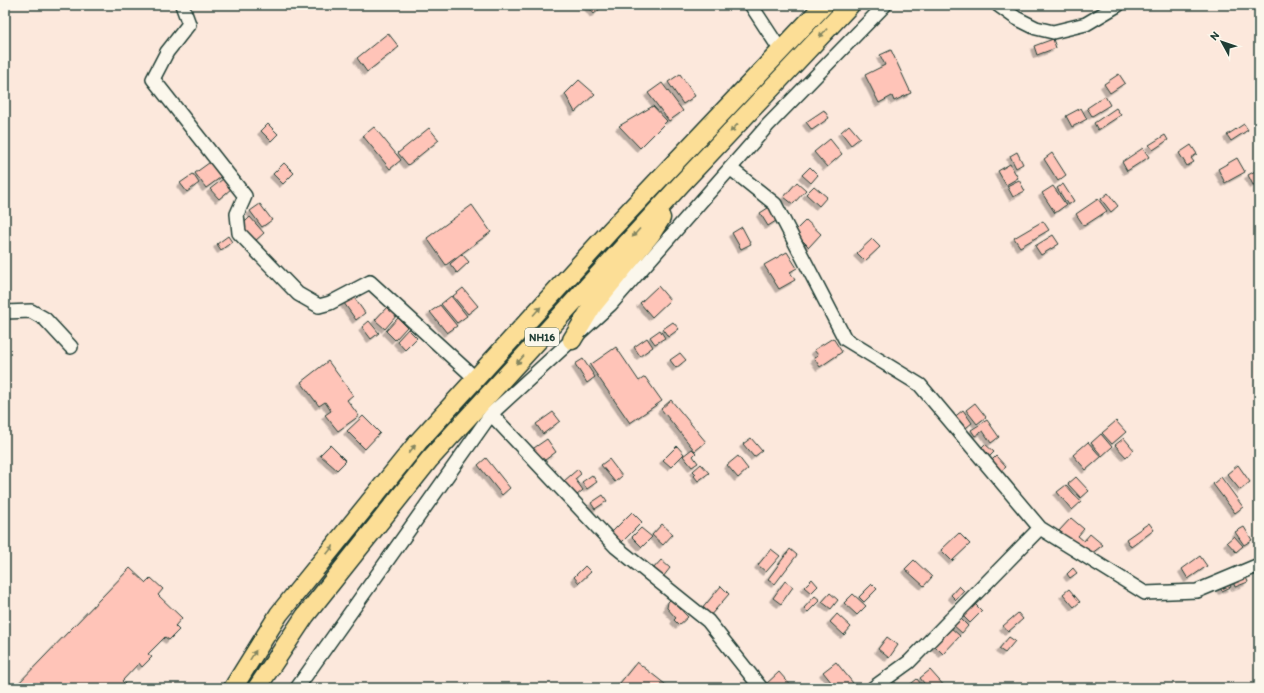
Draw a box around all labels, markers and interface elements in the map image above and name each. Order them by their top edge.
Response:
north arrow [1202,22,1242,62]
one-way arrow [818,28,828,38]
text: N [1207,29,1222,43]
one-way arrow [729,123,739,133]
one-way arrow [631,228,640,238]
one-way arrow [532,306,541,316]
road number: NH16 [525,328,559,346]
one-way arrow [516,356,525,365]
one-way arrow [408,444,416,455]
one-way arrow [326,545,335,556]
one-way arrow [250,649,257,661]

